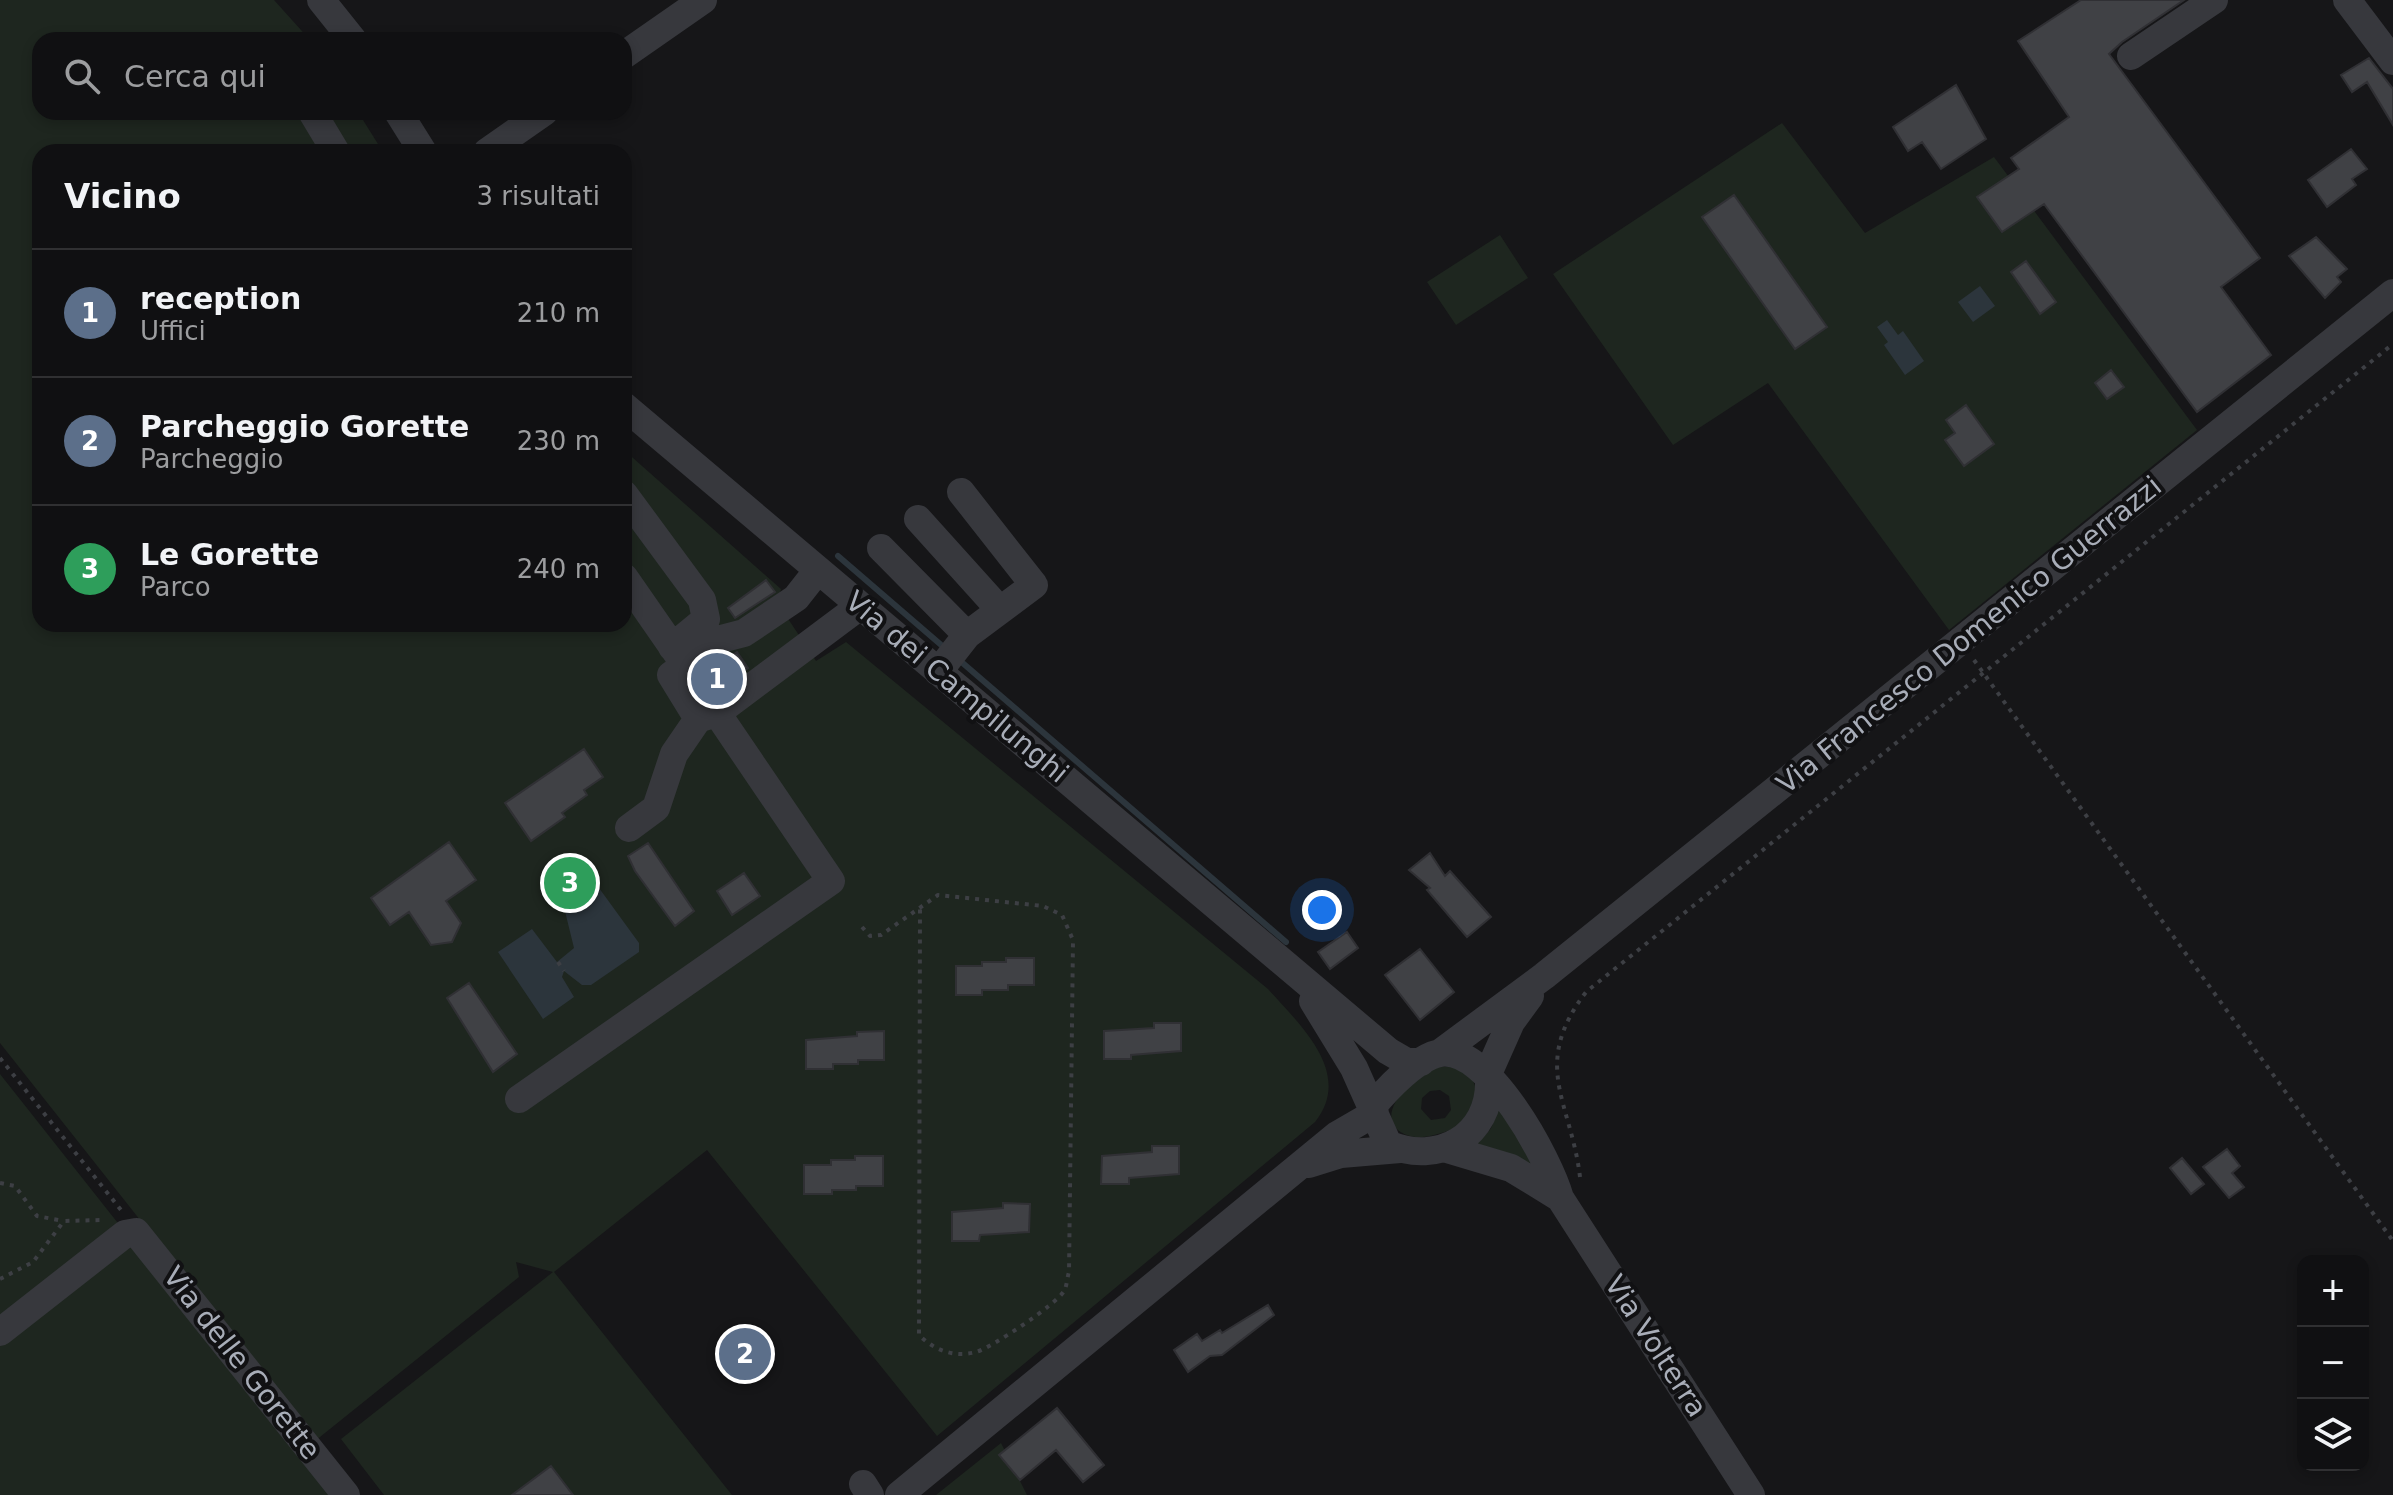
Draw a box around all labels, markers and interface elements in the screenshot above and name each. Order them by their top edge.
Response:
search box [32,32,632,120]
icon: search [60,54,104,98]
text: Cerca qui [124,59,266,94]
text: Vicino [64,176,181,216]
text: 3 risultati [476,181,600,211]
text: reception [140,281,301,316]
text: 1 [81,298,99,328]
text: 210 m [517,298,600,328]
text: Uffici [140,316,206,346]
text: Parcheggio Gorette [140,409,469,444]
text: 2 [81,426,99,456]
text: 230 m [517,426,600,456]
text: Parcheggio [140,444,283,474]
street label: Via Francesco Domenico Guerrazzi [1770,470,2168,800]
text: Le Gorette [140,537,319,572]
text: 3 [81,554,99,584]
text: 240 m [517,554,600,584]
text: Parco [140,572,211,602]
street label: Via dei Campilunghi [839,584,1075,790]
pin: 1 [691,649,743,709]
pin: 3 [544,853,596,913]
your location [1302,890,1342,930]
map controls [2297,1255,2369,1471]
button: + [2297,1255,2369,1327]
street label: Via delle Gorette [157,1260,327,1466]
street label: Via Volterra [1598,1269,1714,1423]
pin: 2 [719,1324,771,1384]
button: − [2297,1327,2369,1399]
button: layers [2297,1399,2369,1471]

